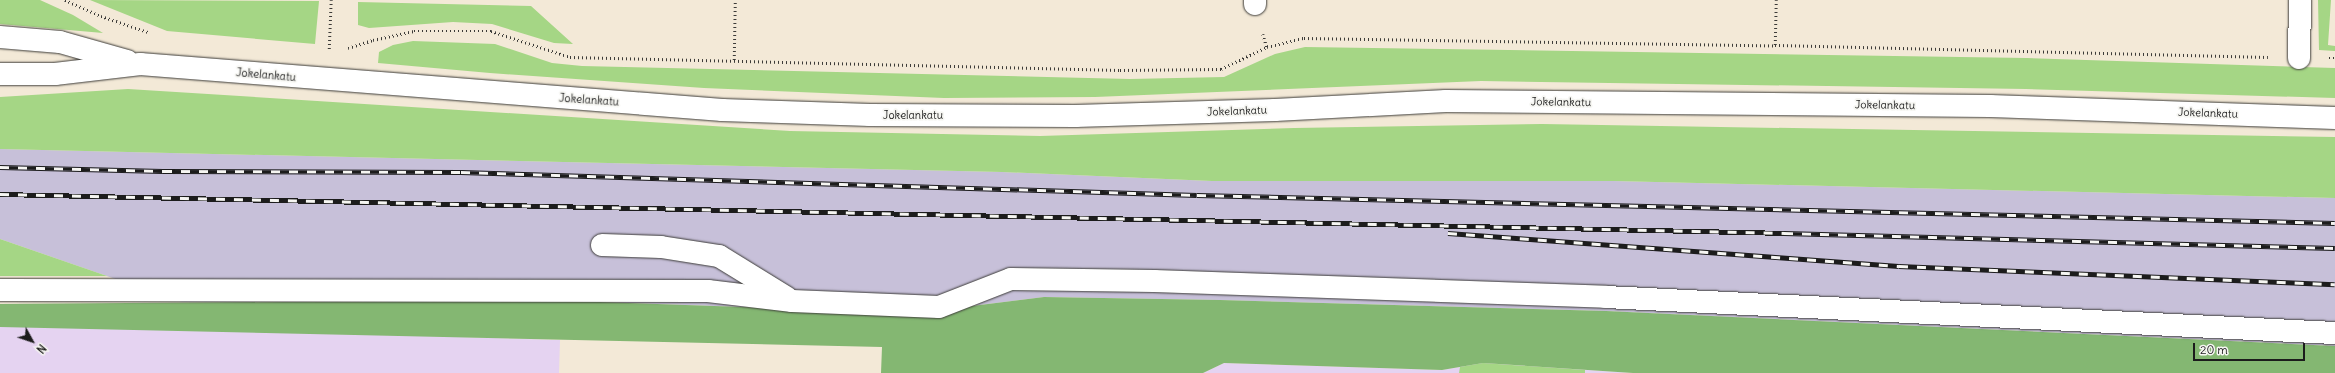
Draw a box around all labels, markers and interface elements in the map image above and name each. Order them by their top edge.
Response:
street label: Jokelankatu [235,66,297,84]
street label: Jokelankatu [558,91,620,109]
street label: Jokelankatu [1531,95,1591,109]
street label: Jokelankatu [1855,98,1915,112]
street label: Jokelankatu [1207,103,1267,119]
street label: Jokelankatu [2178,105,2238,121]
street label: Jokelankatu [883,108,943,122]
north arrow [12,321,52,361]
scale bar [2195,335,2307,361]
text: N [33,341,49,356]
text: 20 m [2200,342,2228,357]

